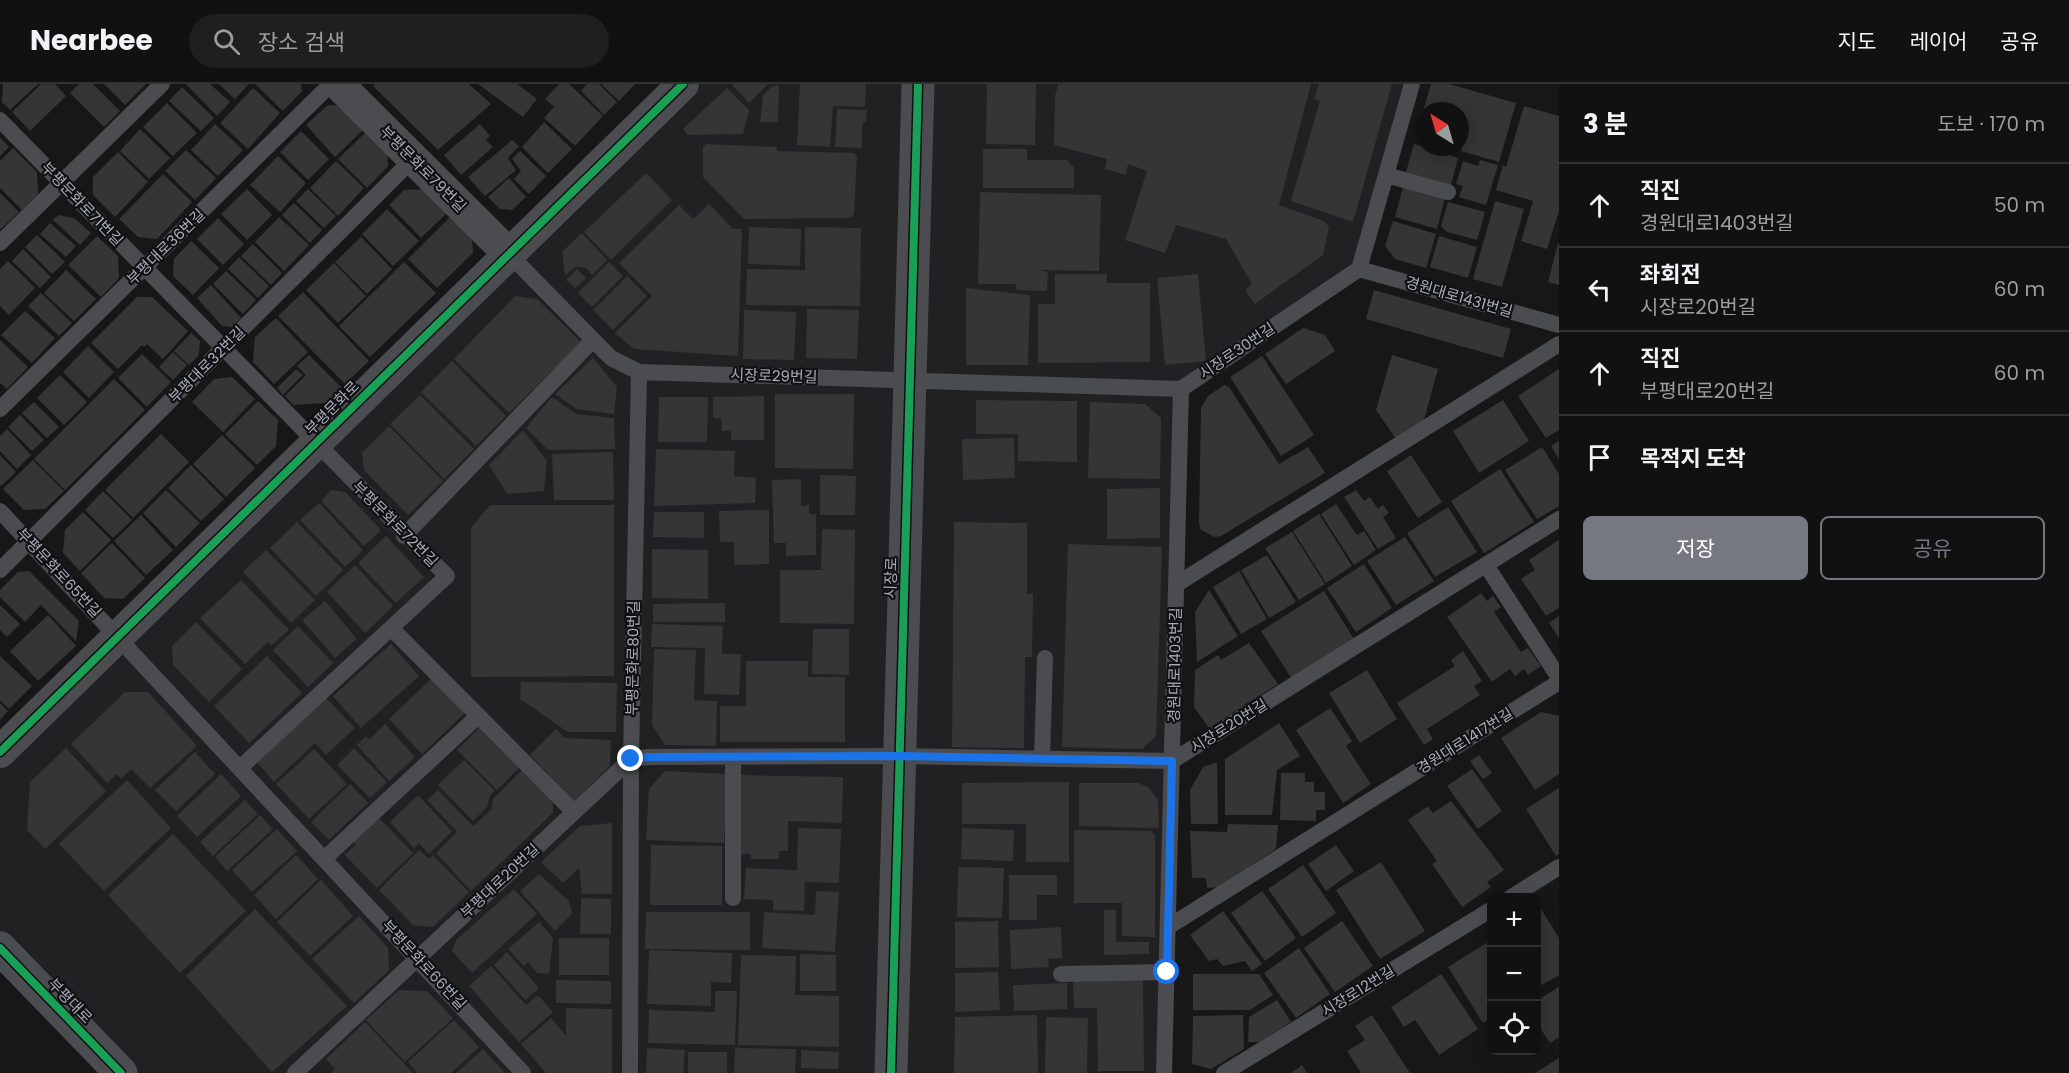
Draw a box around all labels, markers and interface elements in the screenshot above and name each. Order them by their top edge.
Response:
search box [189,14,609,68]
text: Nearbee [30,21,153,60]
icon: search [210,25,243,58]
text: 장소 검색 [258,27,345,58]
text: 지도 [1838,27,1876,56]
text: 레이어 [1909,27,1967,56]
text: 공유 [2000,27,2039,56]
north arrow [1415,102,1469,156]
text: 3 분 [1583,106,1628,142]
text: 도보 · 170 m [1937,110,2045,138]
street label: 부평문화로79번길 [376,121,471,216]
street label: 부평문화로71번길 [37,157,128,250]
text: 직진 [1640,175,1680,206]
icon: ahead [1583,189,1616,222]
text: 50 m [1994,191,2045,219]
street label: 부평대로36번길 [122,204,209,289]
text: 경원대로1403번길 [1640,209,1794,237]
text: 좌회전 [1640,259,1701,290]
street label: 경원대로1431번길 [1403,271,1515,322]
icon: left [1583,273,1616,306]
text: 60 m [1994,275,2045,303]
text: 시장로20번길 [1640,293,1756,321]
street label: 시장로30번길 [1195,317,1279,384]
street label: 부평대로32번길 [164,322,250,408]
text: 직진 [1640,343,1680,374]
icon: ahead [1583,357,1616,390]
text: 60 m [1994,359,2045,387]
street label: 시장로29번길 [730,363,818,388]
street label: 부평문화로 [300,376,363,439]
text: 부평대로20번길 [1640,377,1774,405]
icon: arrive [1583,441,1616,474]
text: 목적지 도착 [1640,443,1746,474]
street label: 부평문화로72번길 [348,476,443,571]
button: 저장 [1583,516,1808,580]
button: 공유 [1820,516,2045,580]
street label: 부평문화로65번길 [12,523,106,622]
street label: 시장로 [879,557,902,599]
street label: 부평문화로80번길 [621,600,644,716]
street label: 경원대로1403번길 [1163,607,1186,723]
street label: 시장로20번길 [1186,694,1271,758]
street label: 경원대로1417번길 [1413,703,1517,779]
route end [617,745,643,771]
street label: 부평대로20번길 [456,839,544,923]
map controls [1487,893,1541,1055]
button: + [1487,893,1541,947]
street label: 부평문화로66번길 [377,915,471,1014]
button: − [1487,947,1541,1001]
route start [1153,958,1179,984]
street label: 시장로12번길 [1317,960,1398,1021]
street label: 부평대로 [44,974,97,1028]
button: locate [1487,1001,1541,1055]

